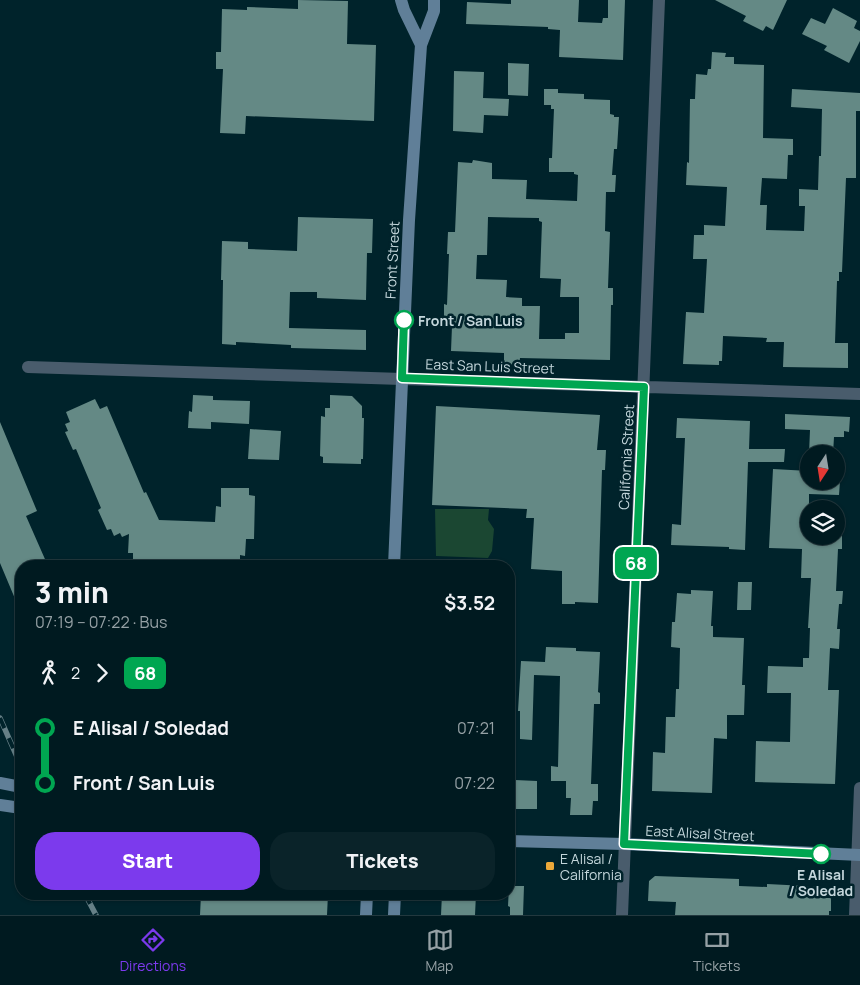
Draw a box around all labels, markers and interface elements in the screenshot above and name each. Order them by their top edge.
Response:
street label: Front Street [380,220,404,299]
marker: Front / San Luis [394,310,414,330]
place label: Front / San Luis [418,311,523,330]
street label: East San Luis Street [425,354,555,378]
street label: California Street [614,403,638,510]
north arrow [800,445,845,490]
map controls [800,445,845,545]
button: layers [800,500,845,545]
line badge: 68 [614,547,658,579]
text: 68 [625,551,647,575]
text: 3 min [35,573,109,611]
text: $3.52 [444,590,495,616]
text: 07:19 – 07:22 · Bus [35,611,167,633]
icon: walk [35,659,63,687]
icon: forward [88,659,116,687]
text: 68 [134,661,156,685]
text: 2 [71,662,80,684]
text: E Alisal / Soledad [73,715,229,741]
text: 07:21 [457,717,495,739]
text: Front / San Luis [73,770,215,796]
text: 07:22 [454,772,495,794]
street label: East Alisal Street [645,821,755,845]
button: Start [35,832,260,890]
button: Tickets [270,832,495,890]
marker: E Alisal / Soledad [811,844,831,864]
place label: E Alisal / California [560,849,622,884]
marker: E Alisal / California [544,860,556,872]
place label: E Alisal / Soledad [789,865,853,900]
tab: Directions [120,926,186,975]
tab: Map [426,926,454,975]
tab: Tickets [693,926,740,975]

